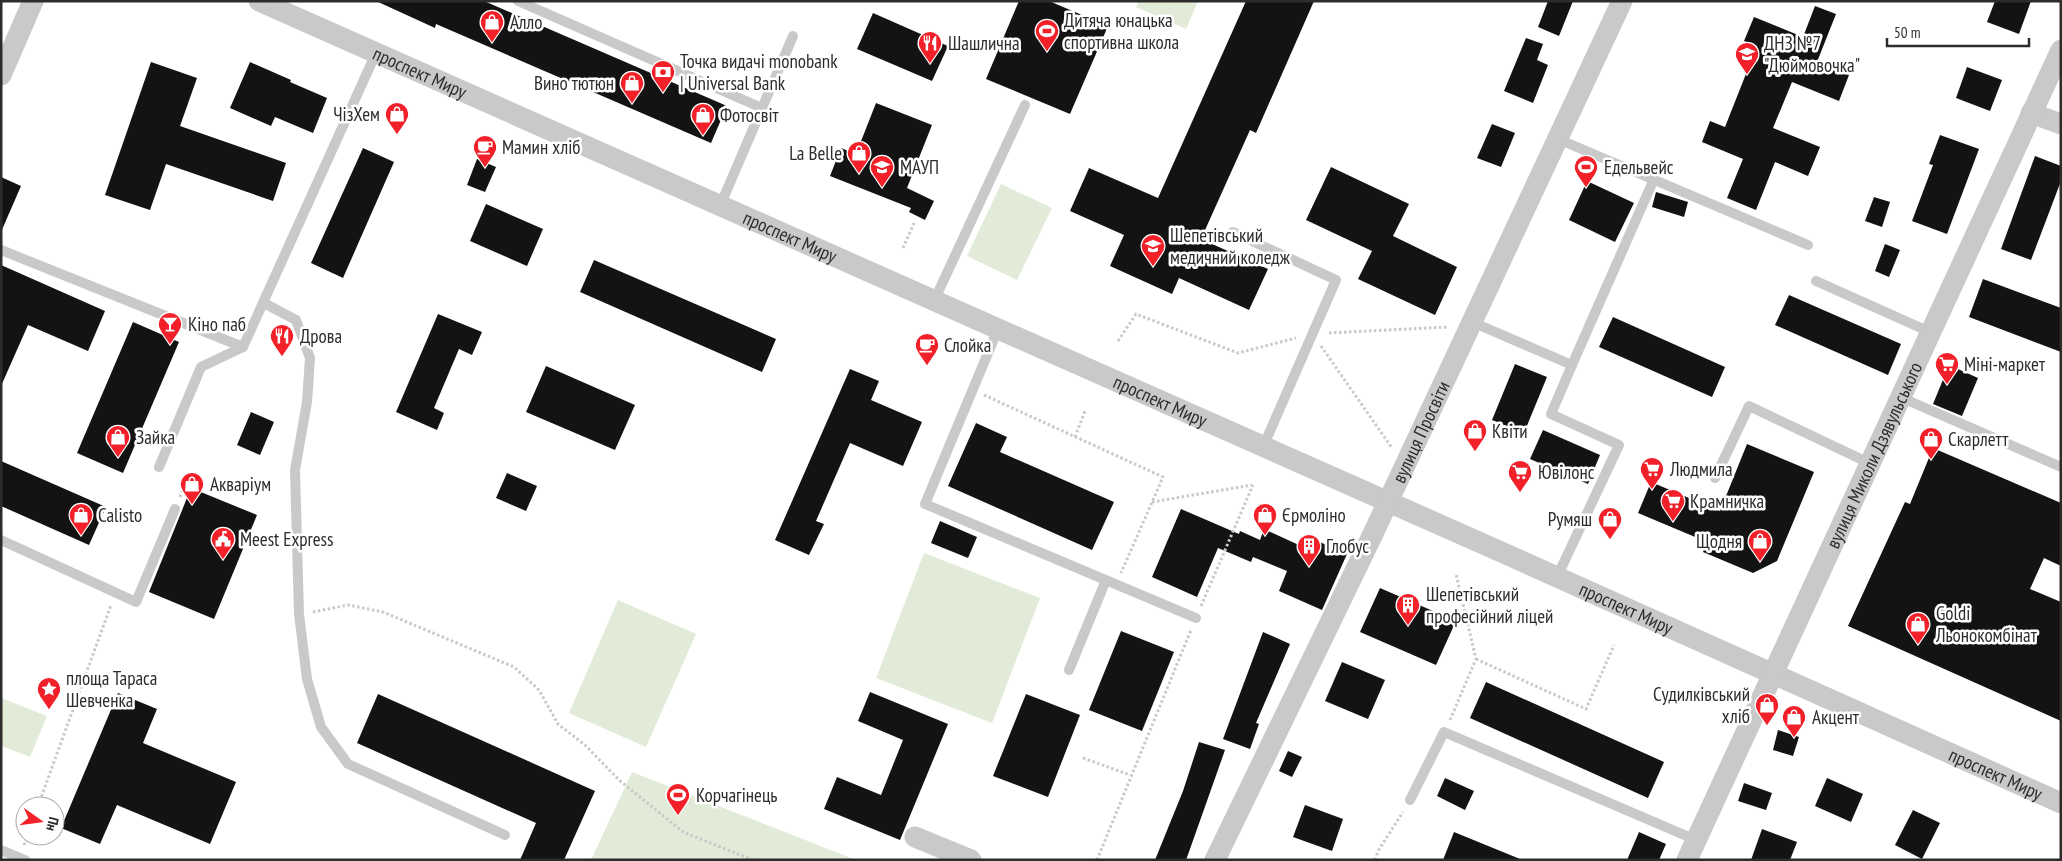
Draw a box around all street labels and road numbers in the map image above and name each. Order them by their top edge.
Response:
street label: проспект Миру [369,41,471,104]
street label: проспект Миру [739,205,842,268]
street label: вулиця Миколи Дзявульського [1821,358,1927,552]
street label: проспект Миру [1110,370,1212,432]
street label: вулиця Просвіти [1387,377,1455,487]
street label: проспект Миру [1576,577,1678,640]
street label: проспект Миру [1945,742,2047,806]

